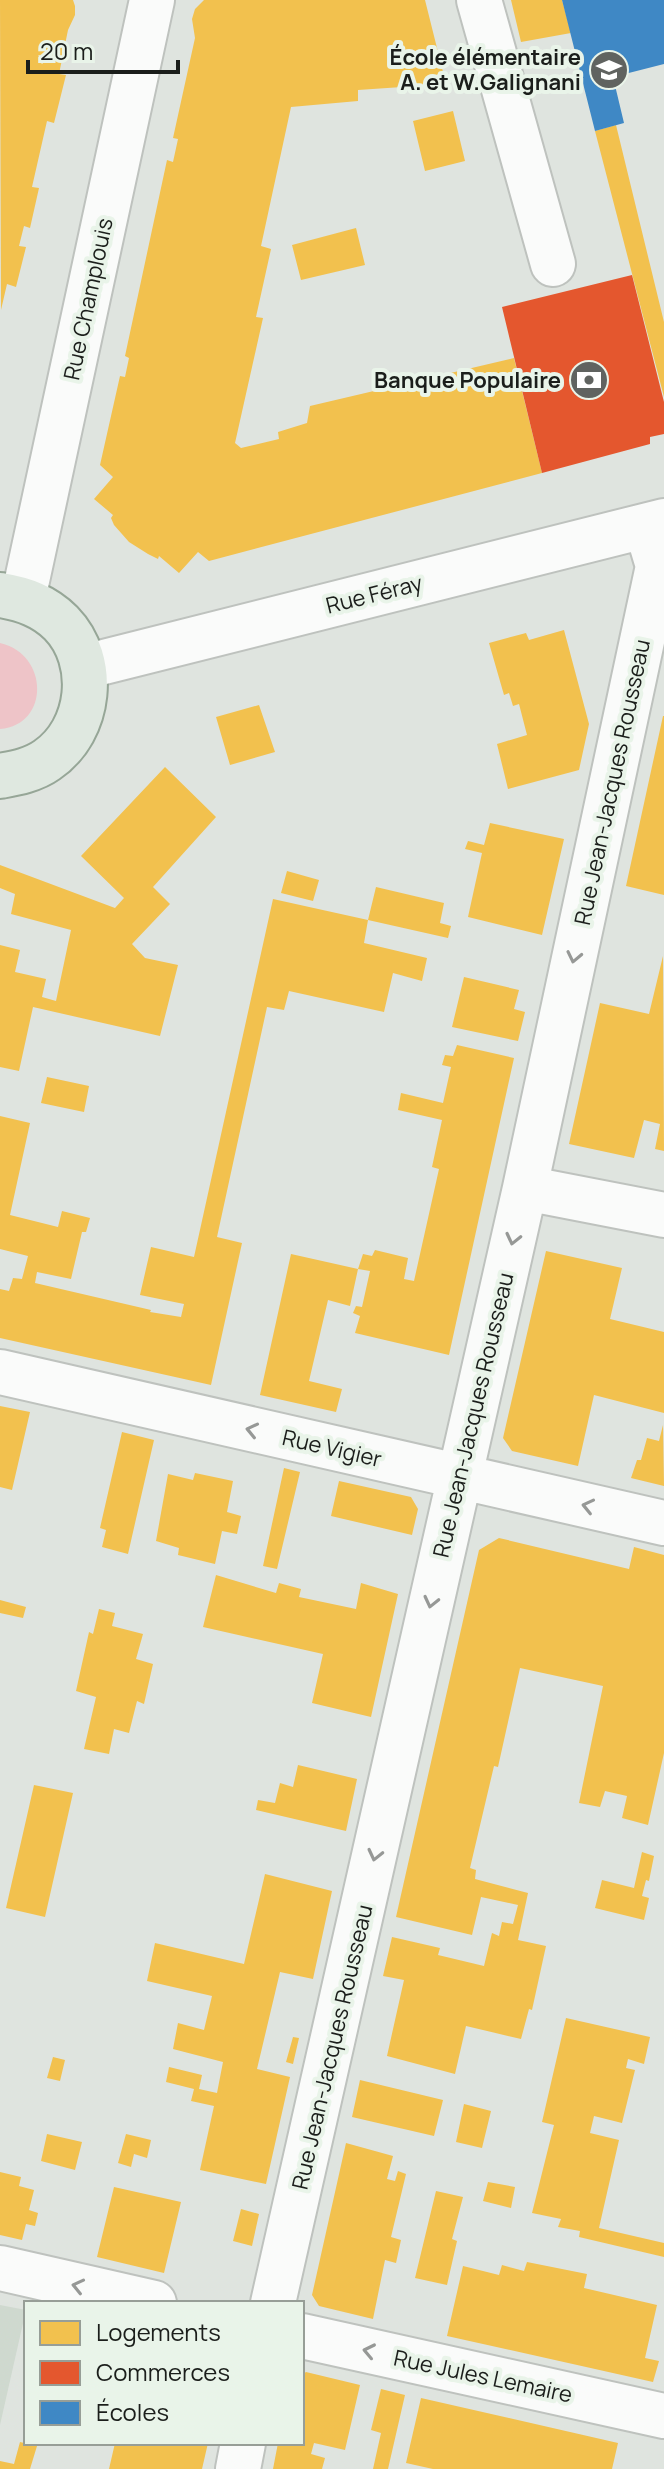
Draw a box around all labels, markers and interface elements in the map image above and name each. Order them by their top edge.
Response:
scale bar [28,24,178,74]
text: 20 m [40,34,93,67]
place label: École élémentaire A. et W.Galignani [390,42,581,97]
school or university icon: École élémentaire A. et W.Galignani [588,49,630,91]
street label: Rue Champlouis [56,215,120,383]
bank icon: Banque Populaire [568,359,610,401]
place label: Banque Populaire [374,365,561,395]
street label: Rue Féray [323,567,426,620]
street label: Rue Jean-Jacques Rousseau [567,636,657,928]
one-way arrow [566,950,583,964]
one-way arrow [505,1231,522,1245]
street label: Rue Jean-Jacques Rousseau [426,1270,520,1560]
one-way arrow [246,1422,260,1439]
street label: Rue Vigier [279,1422,385,1474]
one-way arrow [582,1498,595,1515]
one-way arrow [423,1594,440,1608]
one-way arrow [367,1848,384,1862]
street label: Rue Jean-Jacques Rousseau [285,1902,379,2192]
one-way arrow [72,2278,85,2295]
legend [24,2301,304,2445]
text: Logements [96,2315,221,2348]
street label: Rue Jules Lemaire [391,2342,575,2410]
one-way arrow [363,2343,376,2360]
text: Commerces [96,2355,230,2388]
text: Écoles [96,2395,169,2428]

